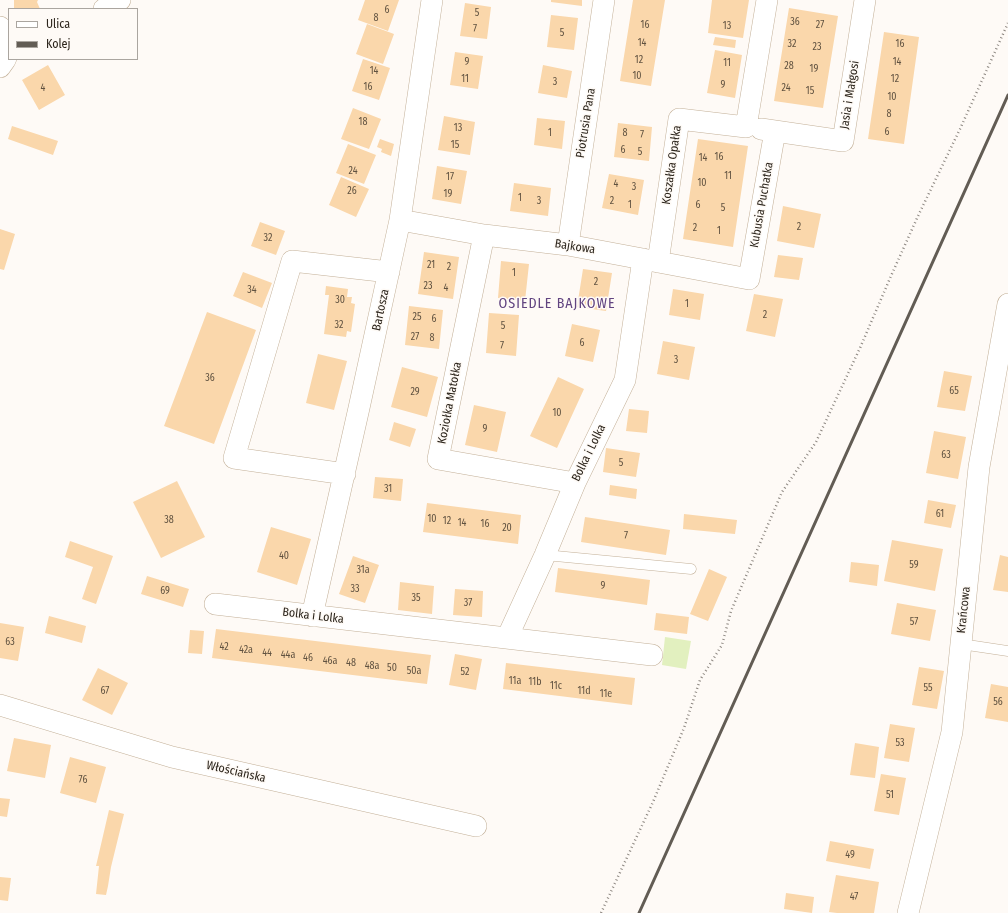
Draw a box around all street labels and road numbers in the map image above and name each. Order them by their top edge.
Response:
street label: Jasia i Małgosi [837,60,863,130]
street label: Piotrusia Pana [573,87,599,159]
street label: Koszałka Opałka [659,124,685,206]
street label: Kubusia Puchatka [747,161,777,249]
street label: Bajkowa [554,237,596,257]
street label: Bartosza [370,288,392,332]
street label: Koziołka Matołka [435,361,465,445]
street label: Bolka i Lolka [569,422,609,484]
street label: Krańcowa [954,586,974,634]
street label: Bolka i Lolka [281,605,345,627]
street label: Włościańska [205,758,267,786]

